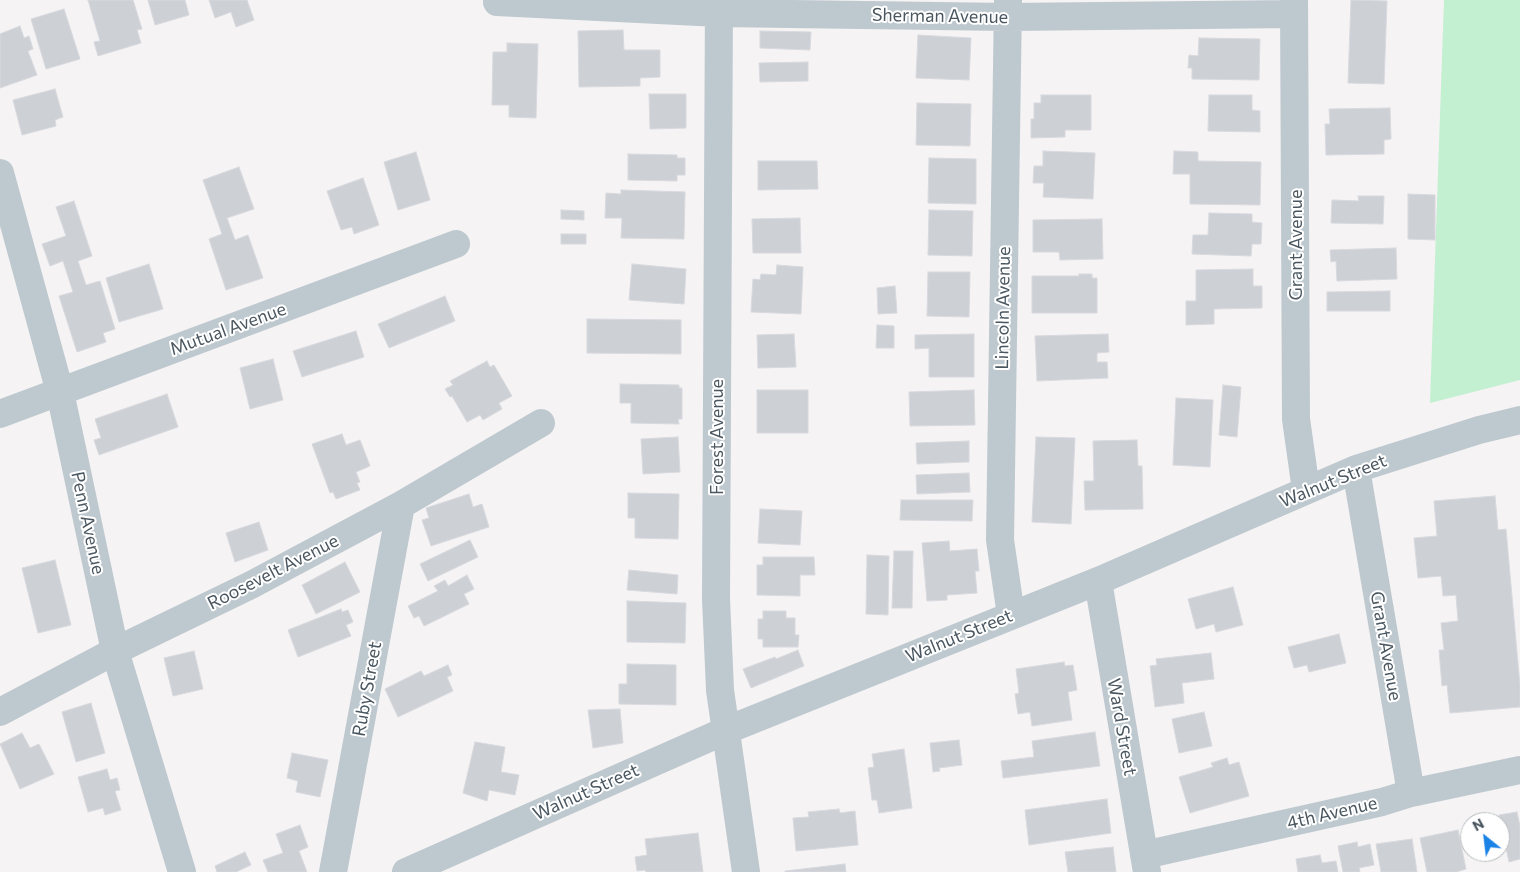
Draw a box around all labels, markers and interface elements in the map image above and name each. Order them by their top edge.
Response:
street label: Sherman Avenue [872,4,1008,28]
street label: Grant Avenue [1285,190,1307,300]
street label: Lincoln Avenue [991,246,1015,370]
street label: Mutual Avenue [167,298,289,360]
street label: Forest Avenue [706,379,728,495]
street label: Walnut Street [1276,450,1390,512]
street label: Penn Avenue [67,470,109,576]
street label: Roosevelt Avenue [204,530,342,614]
street label: Grant Avenue [1366,590,1406,702]
street label: Walnut Street [902,605,1016,667]
street label: Ruby Street [348,640,386,738]
street label: Ward Street [1103,677,1141,777]
street label: Walnut Street [530,759,642,825]
street label: 4th Avenue [1285,792,1379,834]
north arrow [1460,812,1510,862]
text: N [1469,814,1487,834]

